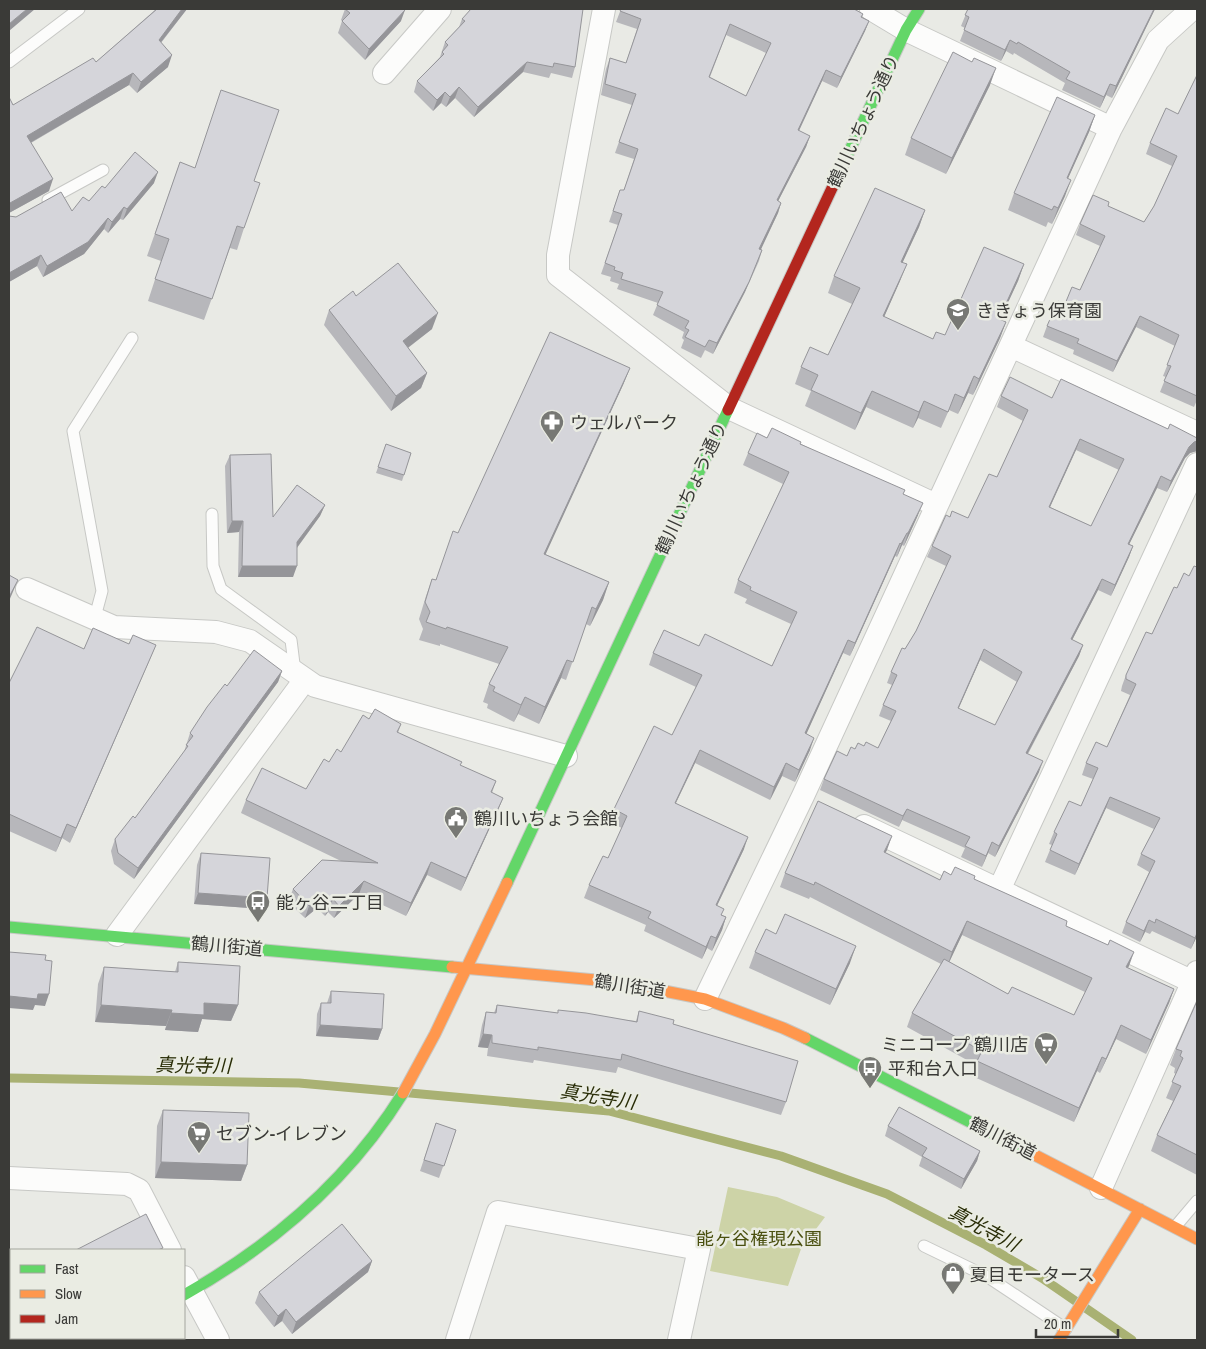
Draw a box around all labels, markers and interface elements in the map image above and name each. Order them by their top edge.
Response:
street label: 鶴川いちょう通り [821,50,905,192]
school or university icon: ききょう保育園 [945,297,971,331]
place label: ききょう保育園 [976,298,1102,323]
pharmacy icon: ウェルパーク [539,409,565,443]
place label: ウェルパーク [570,410,678,435]
street label: 鶴川いちょう通り [649,417,733,559]
public building icon: 鶴川いちょう会館 [443,805,469,839]
place label: 鶴川いちょう会館 [474,806,618,831]
bus stop icon: 能ヶ谷二丁目 [245,889,271,923]
place label: 能ヶ谷二丁目 [276,890,384,915]
street label: 鶴川街道 [190,930,264,962]
street label: 鶴川街道 [592,968,668,1004]
supermarket icon: ミニコープ 鶴川店 [1033,1031,1059,1065]
place label: ミニコープ 鶴川店 [881,1032,1028,1057]
water label: 真光寺川 [155,1051,233,1079]
bus stop icon: 平和台入口 [857,1055,883,1089]
place label: 平和台入口 [888,1056,978,1081]
water label: 真光寺川 [558,1077,640,1115]
street label: 鶴川街道 [965,1111,1041,1165]
supermarket icon: セブン-イレブン [186,1120,212,1154]
place label: セブン-イレブン [216,1121,347,1146]
water label: 真光寺川 [944,1199,1025,1258]
park label: 能ヶ谷権現公園 [696,1226,822,1251]
legend [10,1249,185,1339]
text: Fast [55,1258,79,1279]
shop icon: 夏目モータース [940,1261,966,1295]
place label: 夏目モータース [970,1262,1095,1287]
text: Slow [55,1283,82,1304]
scale bar [1036,1306,1118,1338]
text: Jam [55,1308,78,1329]
text: 20 m [1044,1313,1071,1334]

